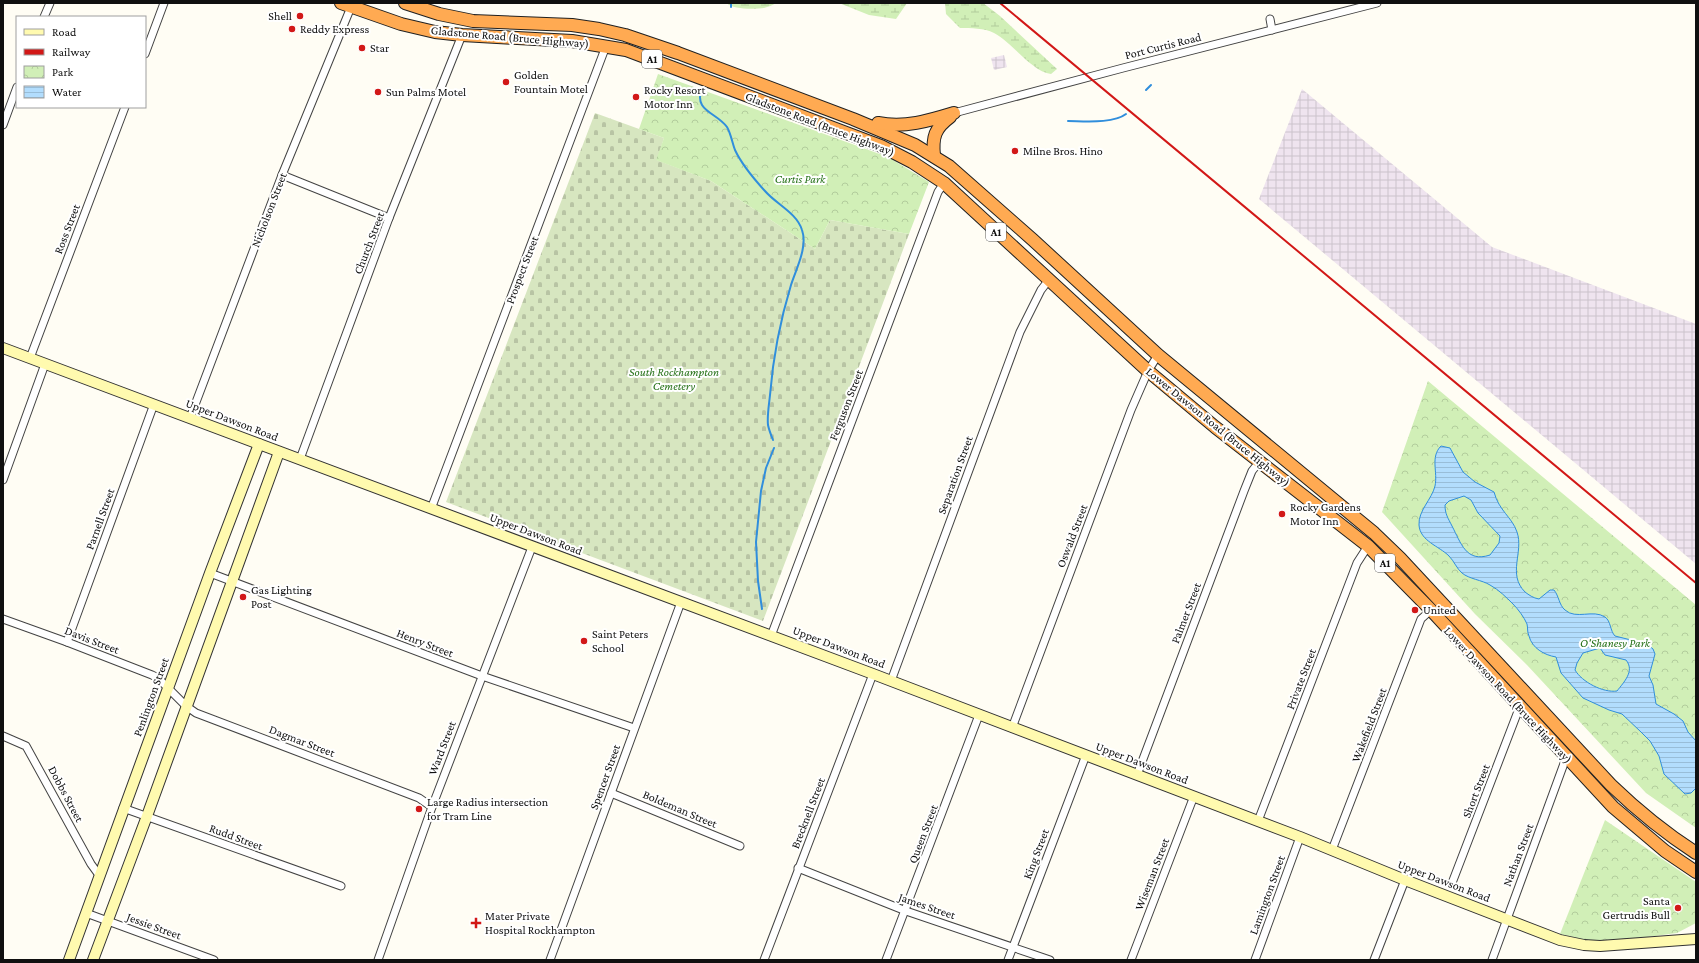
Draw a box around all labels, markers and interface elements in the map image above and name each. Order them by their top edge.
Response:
place label: Shell [268,9,292,23]
marker: Shell [295,11,305,21]
legend [16,16,146,108]
place label: Reddy Express [300,22,369,36]
street label: Gladstone Road (Bruce Highway) [430,23,590,51]
marker: Reddy Express [287,24,297,34]
text: Road [52,25,77,39]
street label: Port Curtis Road [1123,30,1203,62]
place label: Star [370,41,390,55]
marker: Star [357,43,367,53]
text: Railway [52,45,91,59]
road number: A1 [642,50,662,68]
text: Park [52,65,74,79]
place label: Golden Fountain Motel [514,68,588,96]
marker: Golden Fountain Motel [501,77,511,87]
place label: Rocky Resort Motor Inn [644,83,706,111]
text: Water [52,85,82,99]
place label: Sun Palms Motel [386,85,466,99]
marker: Sun Palms Motel [373,87,383,97]
street label: Gladstone Road (Bruce Highway) [743,89,897,159]
marker: Rocky Resort Motor Inn [631,92,641,102]
place label: Milne Bros. Hino [1023,144,1103,158]
marker: Milne Bros. Hino [1010,146,1020,156]
street label: Nicholson Street [248,170,290,249]
park label: Curtis Park [775,172,826,186]
street label: Ross Street [51,201,83,256]
street label: Church Street [351,209,388,276]
road number: A1 [986,223,1006,241]
street label: Prospect Street [503,233,542,306]
street label: Lower Dawson Road (Bruce Highway) [1143,364,1293,490]
park label: South Rockhampton Cemetery [629,365,719,393]
street label: Ferguson Street [826,367,866,442]
street label: Upper Dawson Road [184,396,281,444]
street label: Separation Street [934,433,976,516]
street label: Parnell Street [82,486,118,551]
place label: Rocky Gardens Motor Inn [1290,500,1361,528]
street label: Oswald Street [1053,501,1091,570]
marker: Rocky Gardens Motor Inn [1277,509,1287,519]
street label: Upper Dawson Road [488,510,585,558]
road number: A1 [1375,554,1395,572]
street label: Palmer Street [1168,580,1204,645]
place label: Gas Lighting Post [251,583,312,611]
marker: Gas Lighting Post [238,592,248,602]
place label: United [1423,603,1457,617]
marker: United [1410,605,1420,615]
street label: Davis Street [63,623,122,657]
street label: Upper Dawson Road [791,623,888,671]
street label: Lower Dawson Road (Bruce Highway) [1441,624,1575,766]
street label: Henry Street [395,626,456,661]
place label: Saint Peters School [592,627,648,655]
marker: Saint Peters School [579,636,589,646]
park label: O'Shanesy Park [1580,636,1651,650]
street label: Private Street [1283,646,1319,711]
street label: Penlington Street [130,655,172,738]
street label: Wakefield Street [1348,685,1390,764]
street label: Ward Street [425,718,459,777]
street label: Dagmar Street [267,722,338,760]
street label: Upper Dawson Road [1094,739,1191,787]
street label: Spencer Street [587,741,624,812]
street label: Short Street [1459,761,1493,820]
street label: Dobbs Street [45,764,87,825]
street label: Brecknell Street [788,775,828,850]
street label: Boldeman Street [641,787,720,831]
place label: Large Radius intersection for Tram Line [427,795,549,823]
street label: Queen Street [905,802,941,865]
marker: Large Radius intersection for Tram Line [414,804,424,814]
street label: Rudd Street [207,821,266,853]
street label: Nathan Street [1500,821,1537,888]
street label: King Street [1020,826,1052,881]
street label: Wiseman Street [1132,835,1173,912]
street label: Lamington Street [1246,853,1288,937]
street label: Upper Dawson Road [1396,857,1493,905]
street label: James Street [896,889,958,923]
place label: Santa Gertrudis Bull [1603,894,1670,922]
marker: Santa Gertrudis Bull [1673,903,1683,913]
street label: Jessie Street [124,909,184,943]
place label: Mater Private Hospital Rockhampton [485,909,596,937]
marker: Mater Private Hospital Rockhampton [470,917,482,929]

